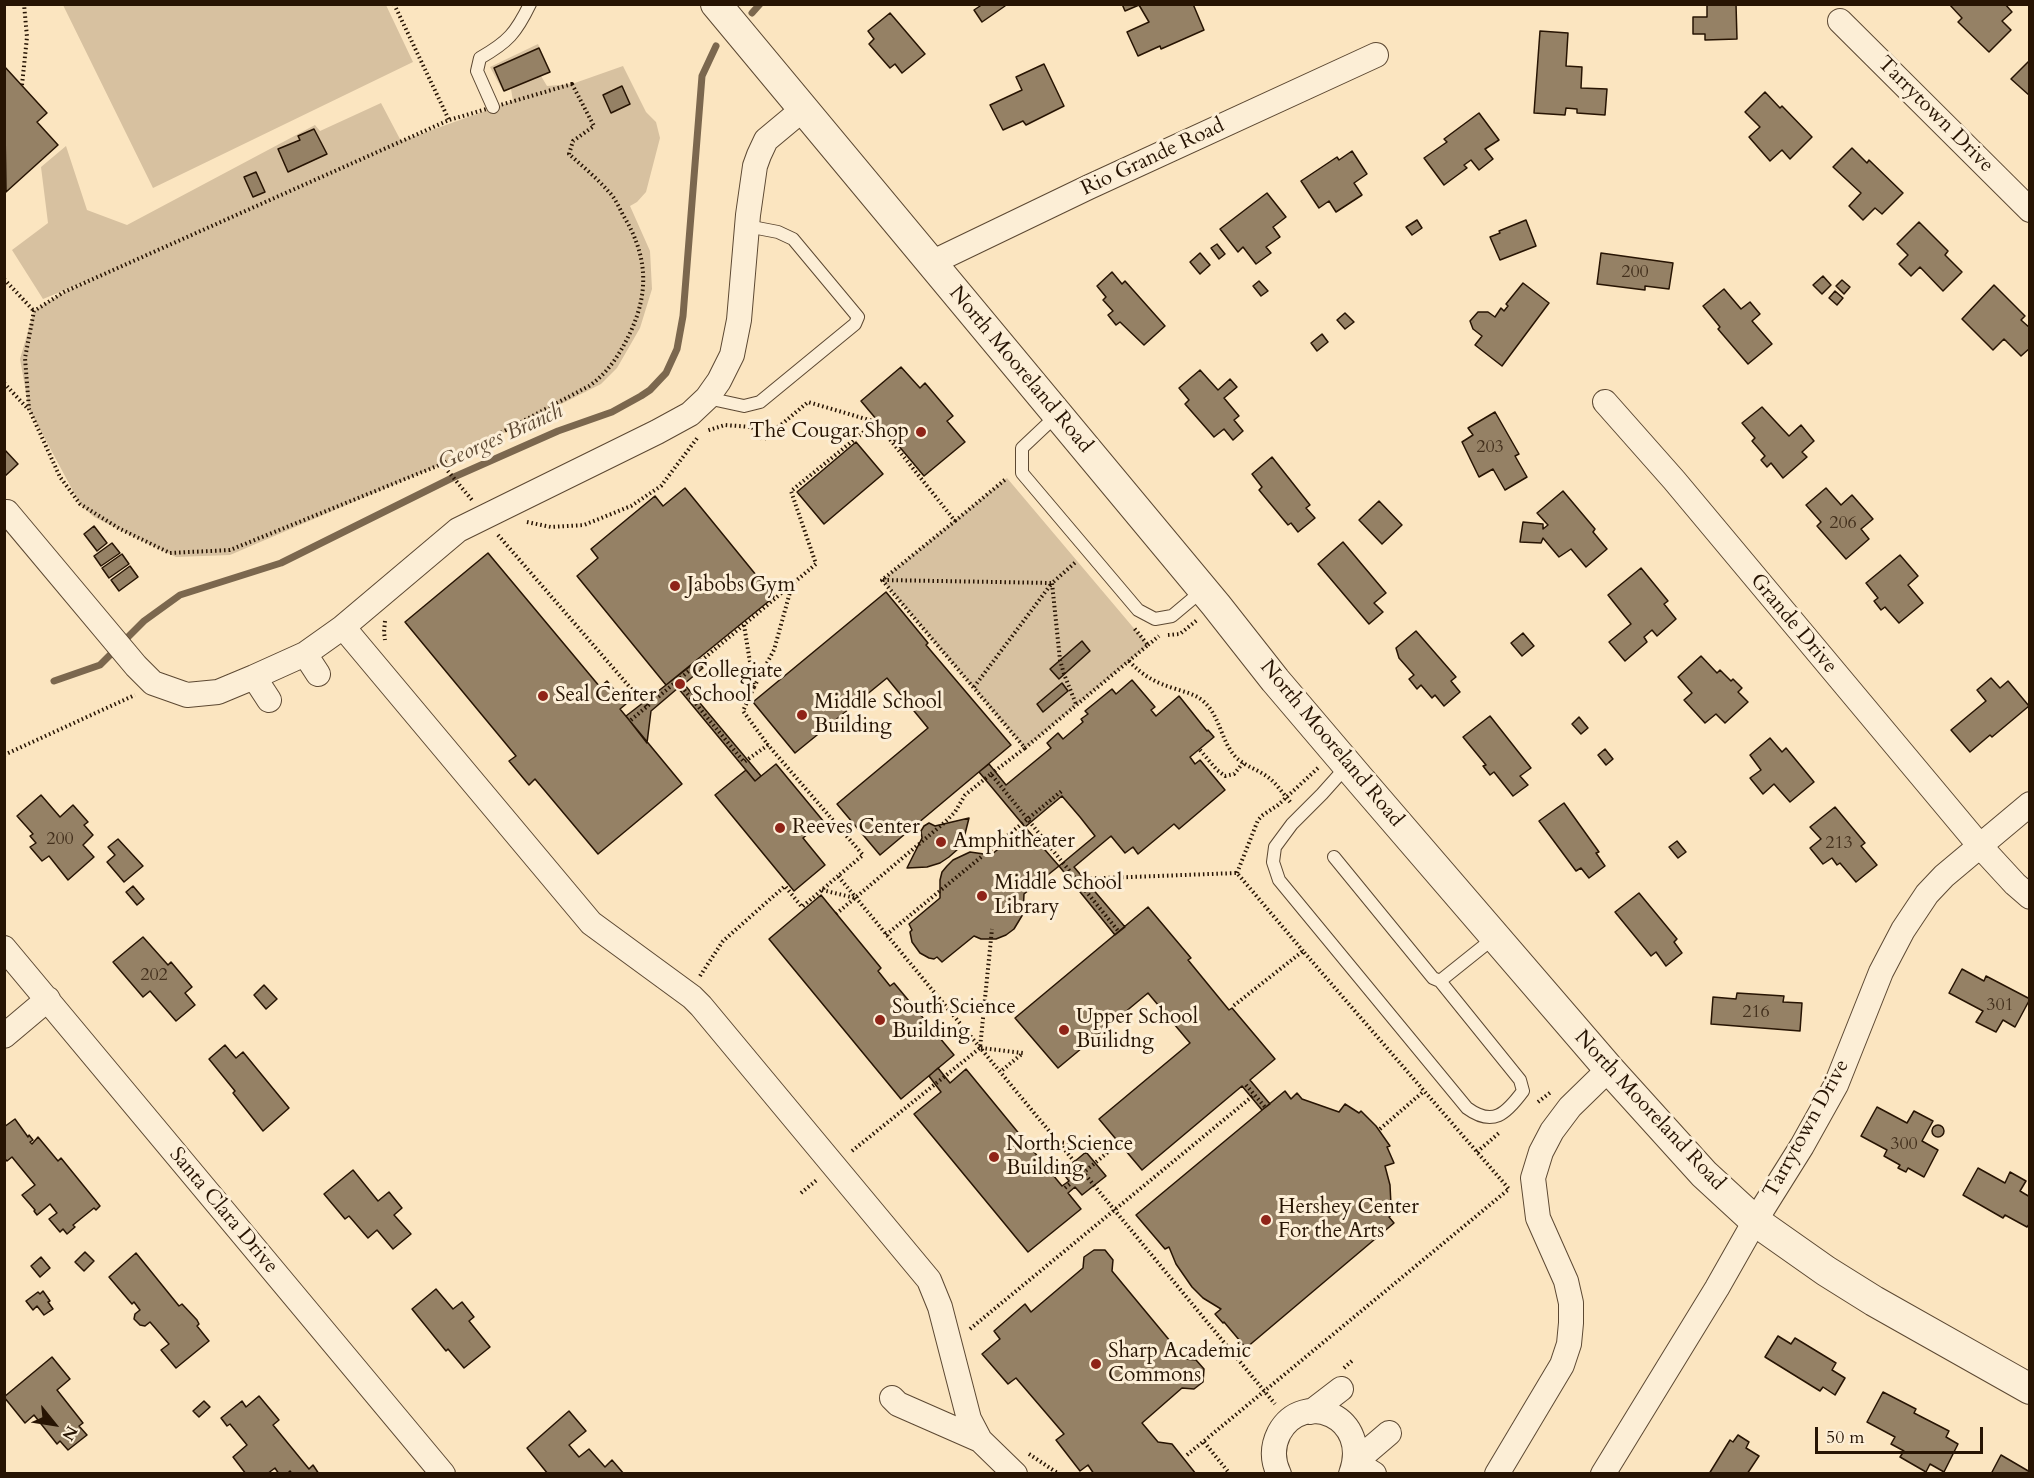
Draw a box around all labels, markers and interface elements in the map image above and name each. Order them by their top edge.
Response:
street label: Tarrytown Drive [1872,52,1998,178]
street label: Rio Grande Road [1077,114,1229,202]
house number: 200 [1621,262,1649,284]
street label: North Mooreland Road [943,282,1097,458]
water label: Georges Branch [435,399,567,477]
place label: The Cougar Shop [749,419,909,445]
marker: The Cougar Shop [914,425,928,439]
house number: 203 [1476,437,1504,459]
house number: 206 [1829,513,1857,535]
street label: Grande Drive [1744,569,1842,679]
place label: Jabobs Gym [687,573,795,599]
marker: Jabobs Gym [668,579,682,593]
street label: North Mooreland Road [1254,656,1408,832]
place label: Collegiate School [692,659,783,709]
marker: Collegiate School [673,677,687,691]
place label: Seal Center [555,683,656,709]
marker: Seal Center [536,689,550,703]
place label: Middle School Building [814,690,942,740]
marker: Middle School Building [795,708,809,722]
place label: Reeves Center [792,815,920,841]
marker: Reeves Center [773,821,787,835]
house number: 200 [46,829,74,851]
place label: Amphitheater [953,829,1075,855]
house number: 213 [1825,833,1853,855]
marker: Amphitheater [934,835,948,849]
place label: Middle School Library [994,871,1122,921]
marker: Middle School Library [975,889,989,903]
house number: 202 [140,965,168,987]
place label: South Science Building [892,995,1016,1045]
house number: 301 [1986,995,2014,1017]
house number: 216 [1742,1002,1770,1024]
place label: Upper School Builidng [1076,1005,1198,1055]
marker: South Science Building [873,1013,887,1027]
marker: Upper School Builidng [1057,1023,1071,1037]
street label: North Mooreland Road [1568,1026,1730,1196]
street label: Tarrytown Drive [1759,1056,1855,1202]
place label: North Science Building [1006,1132,1133,1182]
house number: 300 [1890,1134,1918,1156]
street label: Santa Clara Drive [163,1143,283,1279]
marker: North Science Building [987,1150,1001,1164]
place label: Hershey Center For the Arts [1278,1195,1419,1245]
marker: Hershey Center For the Arts [1259,1213,1273,1227]
place label: Sharp Academic Commons [1108,1339,1251,1389]
marker: Sharp Academic Commons [1089,1357,1103,1371]
north arrow [24,1394,84,1454]
scale bar [1818,1415,1986,1453]
text: N [57,1421,83,1445]
text: 50 m [1826,1425,1865,1450]

